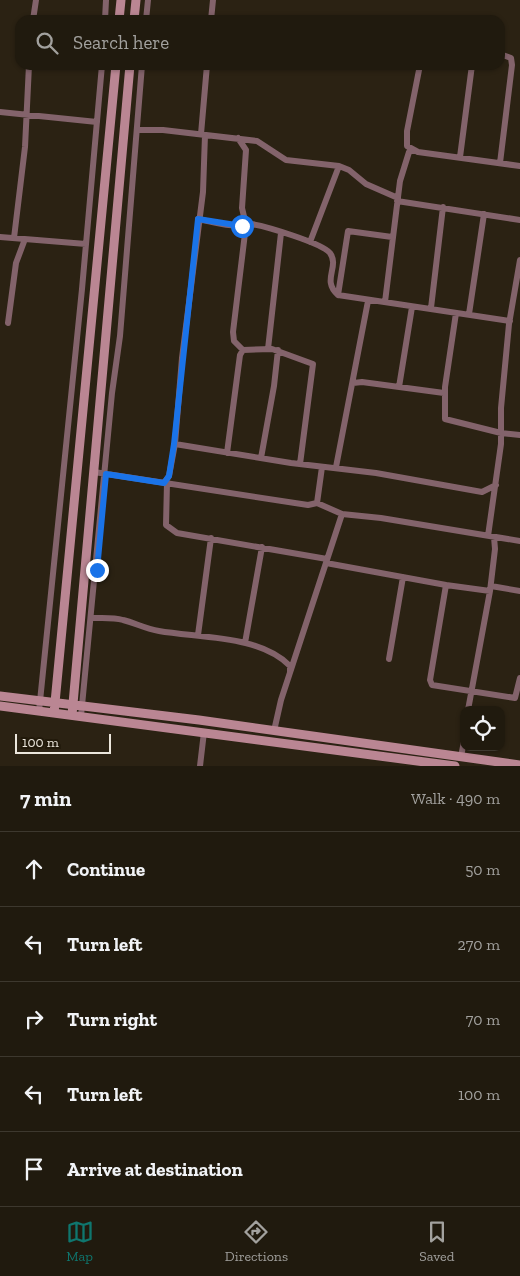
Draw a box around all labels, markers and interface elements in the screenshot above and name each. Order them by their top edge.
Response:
search box [15,15,505,70]
icon: search [33,29,61,57]
text: Search here [73,31,169,54]
route start [231,215,254,238]
route end [86,559,109,582]
map controls [460,706,505,751]
button: locate [460,706,505,751]
scale bar [15,731,111,754]
text: 100 m [22,734,59,751]
text: 7 min [20,786,71,811]
text: Walk · 490 m [411,789,500,808]
icon: ahead [20,855,48,883]
text: Continue [67,858,145,881]
text: 50 m [465,860,500,879]
icon: left [20,930,48,958]
text: Turn left [67,933,142,956]
text: 270 m [458,935,500,954]
icon: right [20,1005,48,1033]
text: Turn right [67,1008,157,1031]
text: 70 m [466,1010,500,1029]
icon: left [20,1080,48,1108]
text: Turn left [67,1083,142,1106]
text: 100 m [458,1085,500,1104]
icon: arrive [20,1155,48,1183]
text: Arrive at destination [67,1158,243,1181]
tab: Map [66,1218,94,1265]
tab: Directions [225,1218,288,1265]
tab: Saved [419,1218,454,1265]

